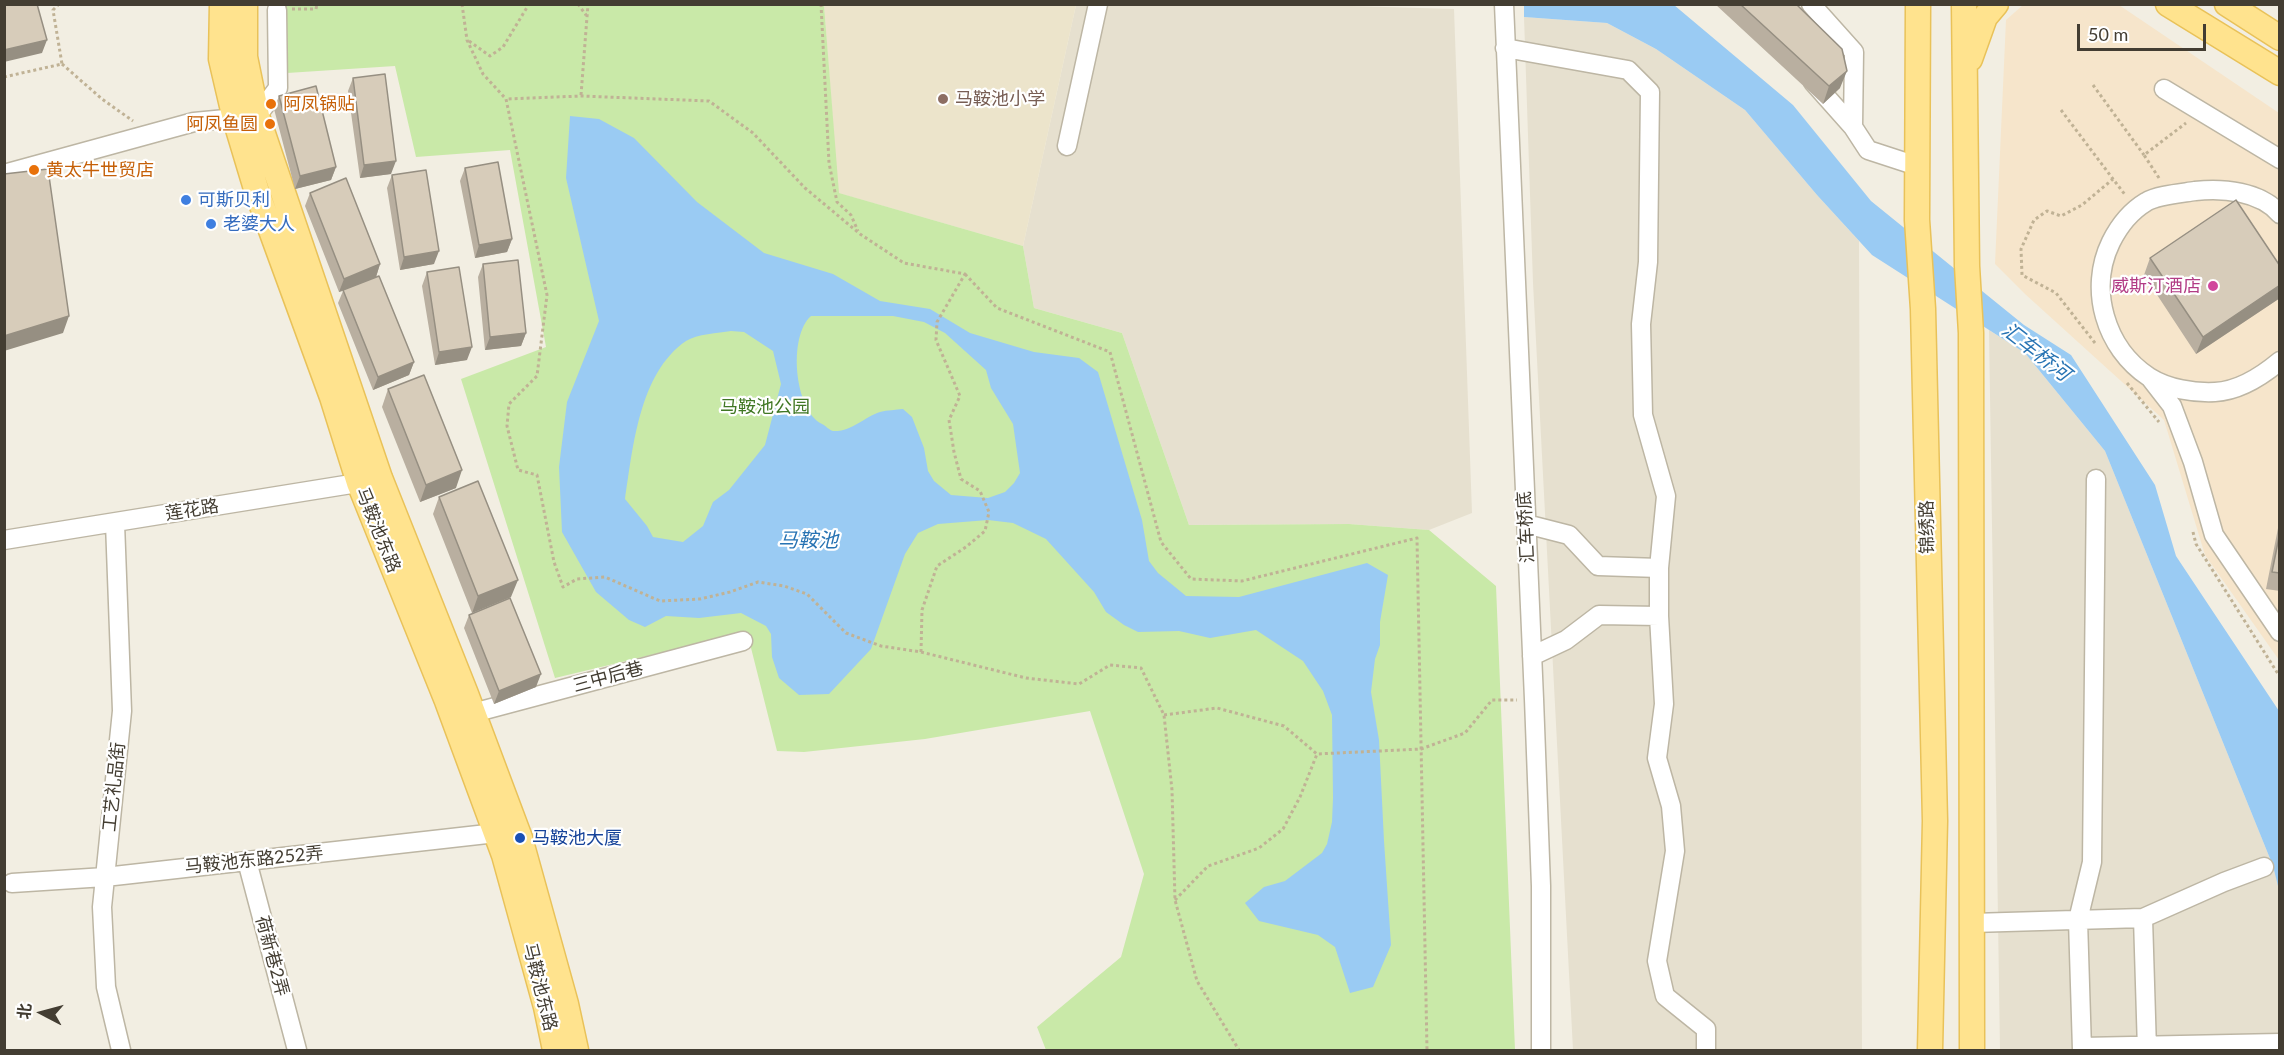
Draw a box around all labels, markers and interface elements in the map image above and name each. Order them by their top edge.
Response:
scale bar [2080,12,2209,50]
text: 50 m [2088,23,2128,45]
place label: 马鞍池小学 [955,88,1045,110]
marker: 马鞍池小学 [936,92,950,106]
place label: 阿凤锅贴 [283,93,355,115]
marker: 阿凤锅贴 [264,97,278,111]
place label: 阿凤鱼圆 [186,113,258,135]
marker: 阿凤鱼圆 [263,117,277,131]
place label: 黄太牛世贸店 [46,159,154,181]
marker: 黄太牛世贸店 [27,163,41,177]
place label: 可斯贝利 [198,189,270,211]
marker: 可斯贝利 [179,193,193,207]
place label: 老婆大人 [223,213,295,235]
marker: 老婆大人 [204,217,218,231]
place label: 威斯汀酒店 [2111,275,2201,297]
marker: 威斯汀酒店 [2206,279,2220,293]
water label: 汇车桥河 [1997,318,2075,386]
park label: 马鞍池公园 [720,396,810,418]
street label: 马鞍池东路 [351,484,405,576]
street label: 汇车桥底 [1513,490,1539,564]
street label: 莲花路 [164,495,220,525]
street label: 锦绣路 [1916,500,1938,554]
water label: 马鞍池 [778,529,838,553]
street label: 三中后巷 [570,657,646,697]
street label: 工艺礼品街 [99,741,129,833]
place label: 马鞍池大厦 [532,827,622,849]
marker: 马鞍池大厦 [513,831,527,845]
street label: 马鞍池东路252弄 [184,842,324,878]
street label: 荷新巷2弄 [251,913,293,999]
street label: 马鞍池东路 [519,941,561,1033]
north arrow [12,983,72,1043]
text: 北 [13,1002,34,1020]

